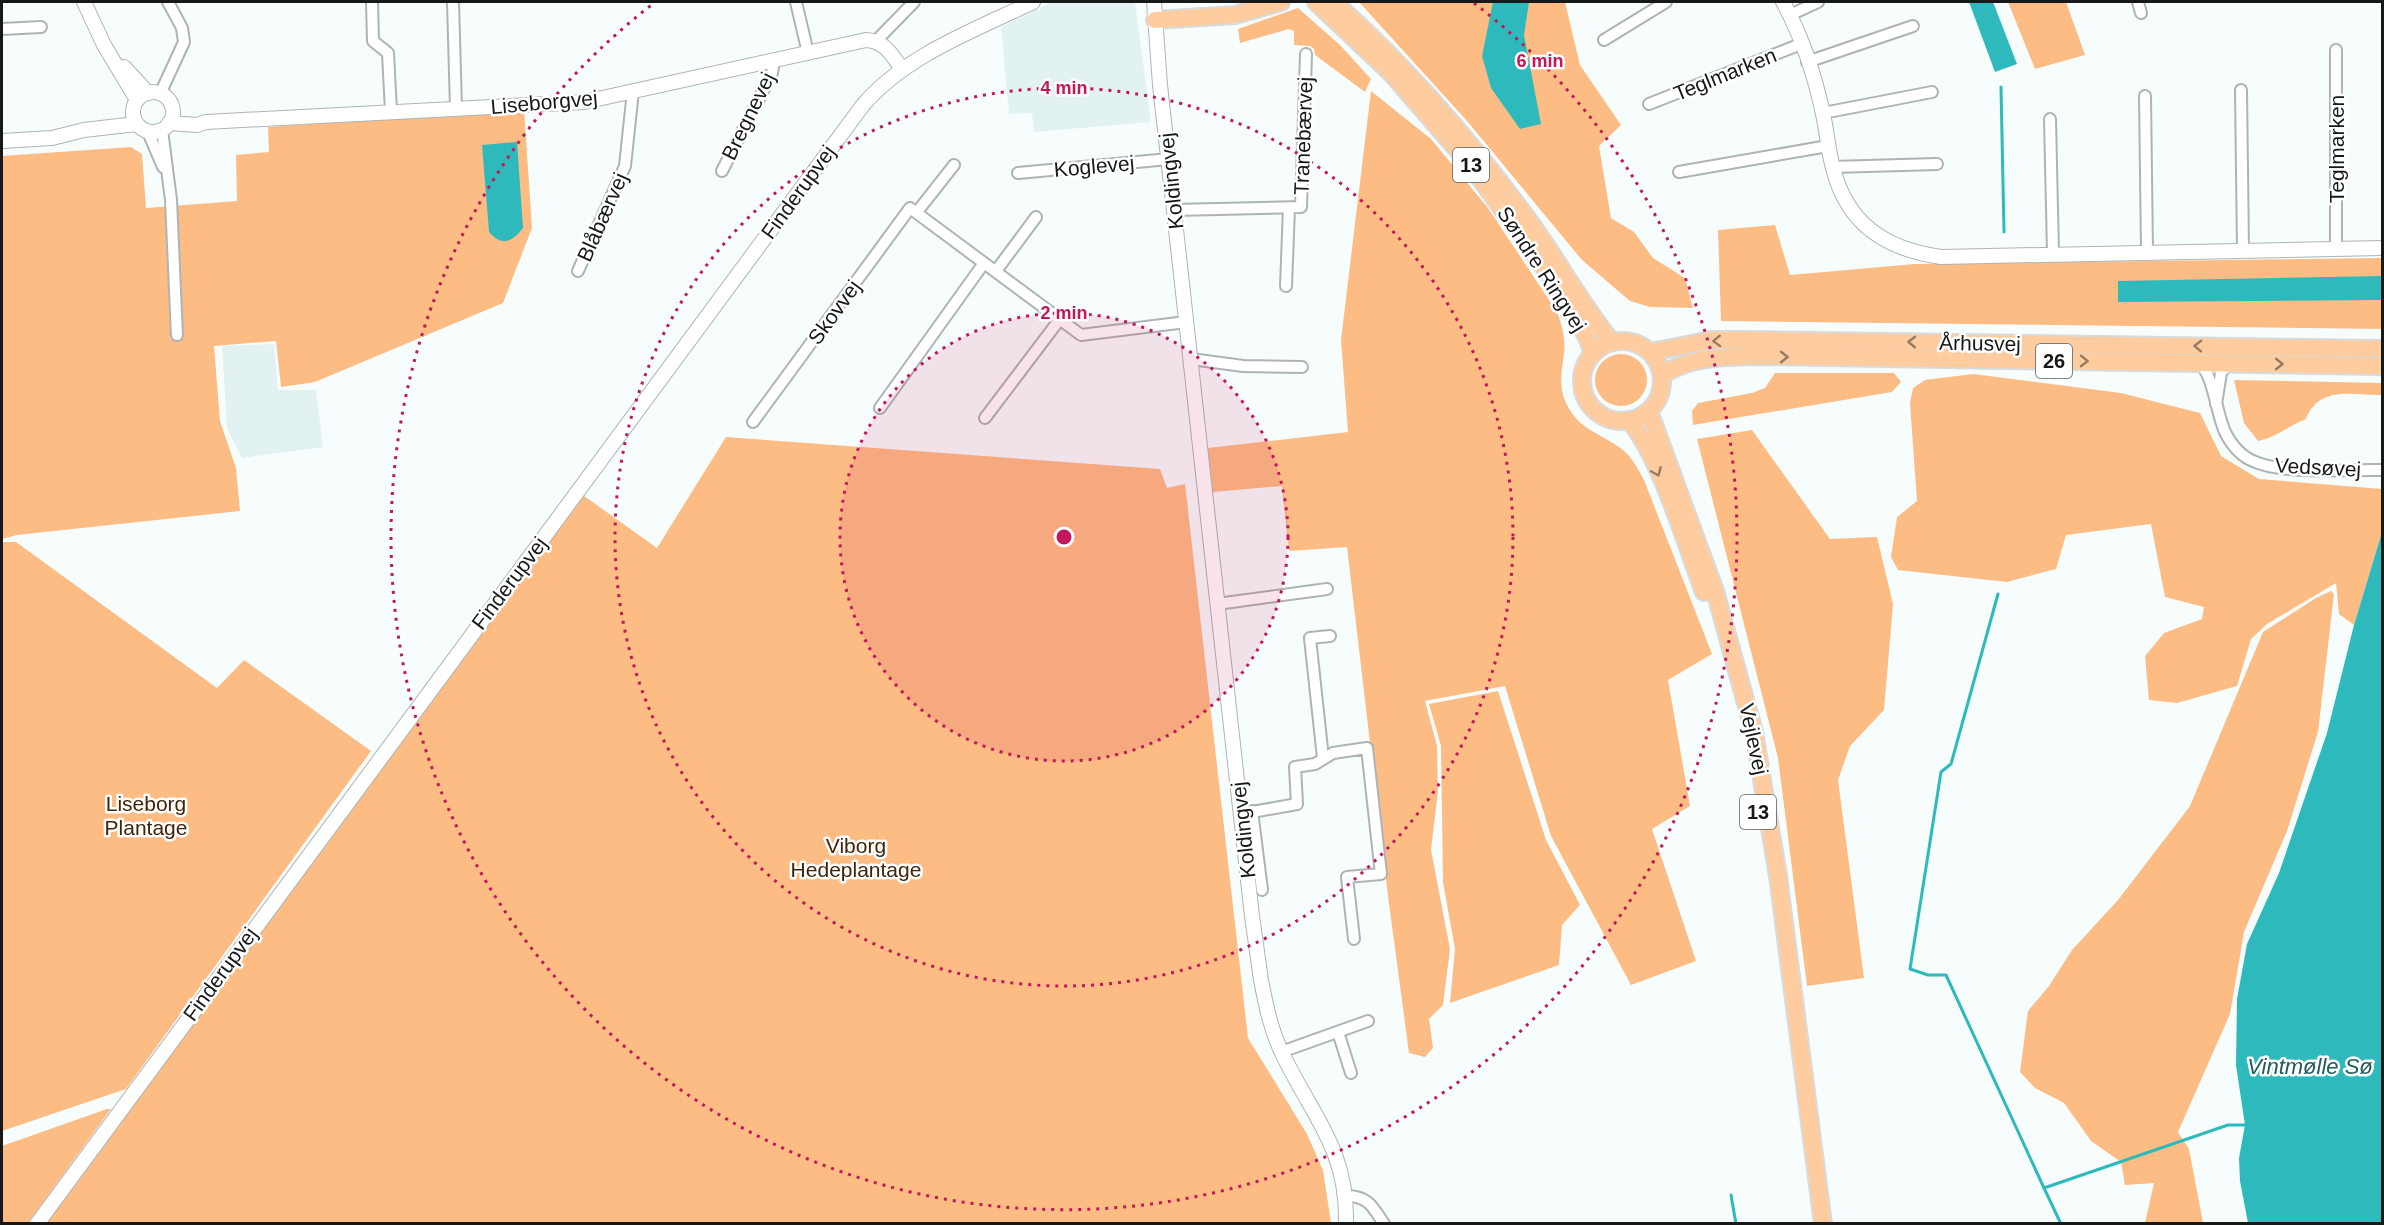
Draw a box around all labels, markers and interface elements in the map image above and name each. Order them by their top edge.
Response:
street label: Teglmarken [1670,43,1780,105]
text: 6 min [1516,51,1564,71]
street label: Bregnevej [717,68,779,164]
street label: Tranebærvej [1289,76,1317,196]
text: 4 min [1040,78,1088,98]
street label: Liseborgvej [489,86,599,118]
street label: Teglmarken [2325,95,2348,203]
street label: Koldingvej [1154,132,1188,230]
street label: Finderupvej [756,141,840,243]
road number: 13 [1453,148,1489,182]
street label: Koglevej [1053,151,1135,181]
street label: Blåbærvej [572,169,632,265]
street label: Søndre Ringvej [1493,202,1591,336]
street label: Skovvej [803,275,865,349]
text: 2 min [1040,303,1088,323]
street label: Århusvej [1939,331,2021,355]
one-way arrow [1713,334,1722,347]
one-way arrow [1908,336,1917,348]
one-way arrow [2194,340,2203,353]
road number: 26 [2036,344,2072,378]
one-way arrow [1779,350,1788,363]
one-way arrow [2079,355,2088,367]
one-way arrow [2274,358,2283,370]
street label: Vedsøvej [2274,453,2362,481]
one-way arrow [1650,465,1662,476]
centre of rings [1054,527,1074,547]
street label: Finderupvej [467,532,551,634]
street label: Vejlevej [1735,701,1773,777]
street label: Koldingvej [1226,781,1260,879]
park label: Liseborg Plantage [105,792,187,839]
road number: 13 [1740,795,1776,829]
park label: Viborg Hedeplantage [791,834,921,881]
street label: Finderupvej [178,923,262,1025]
water label: Vintmølle Sø [2247,1054,2373,1079]

